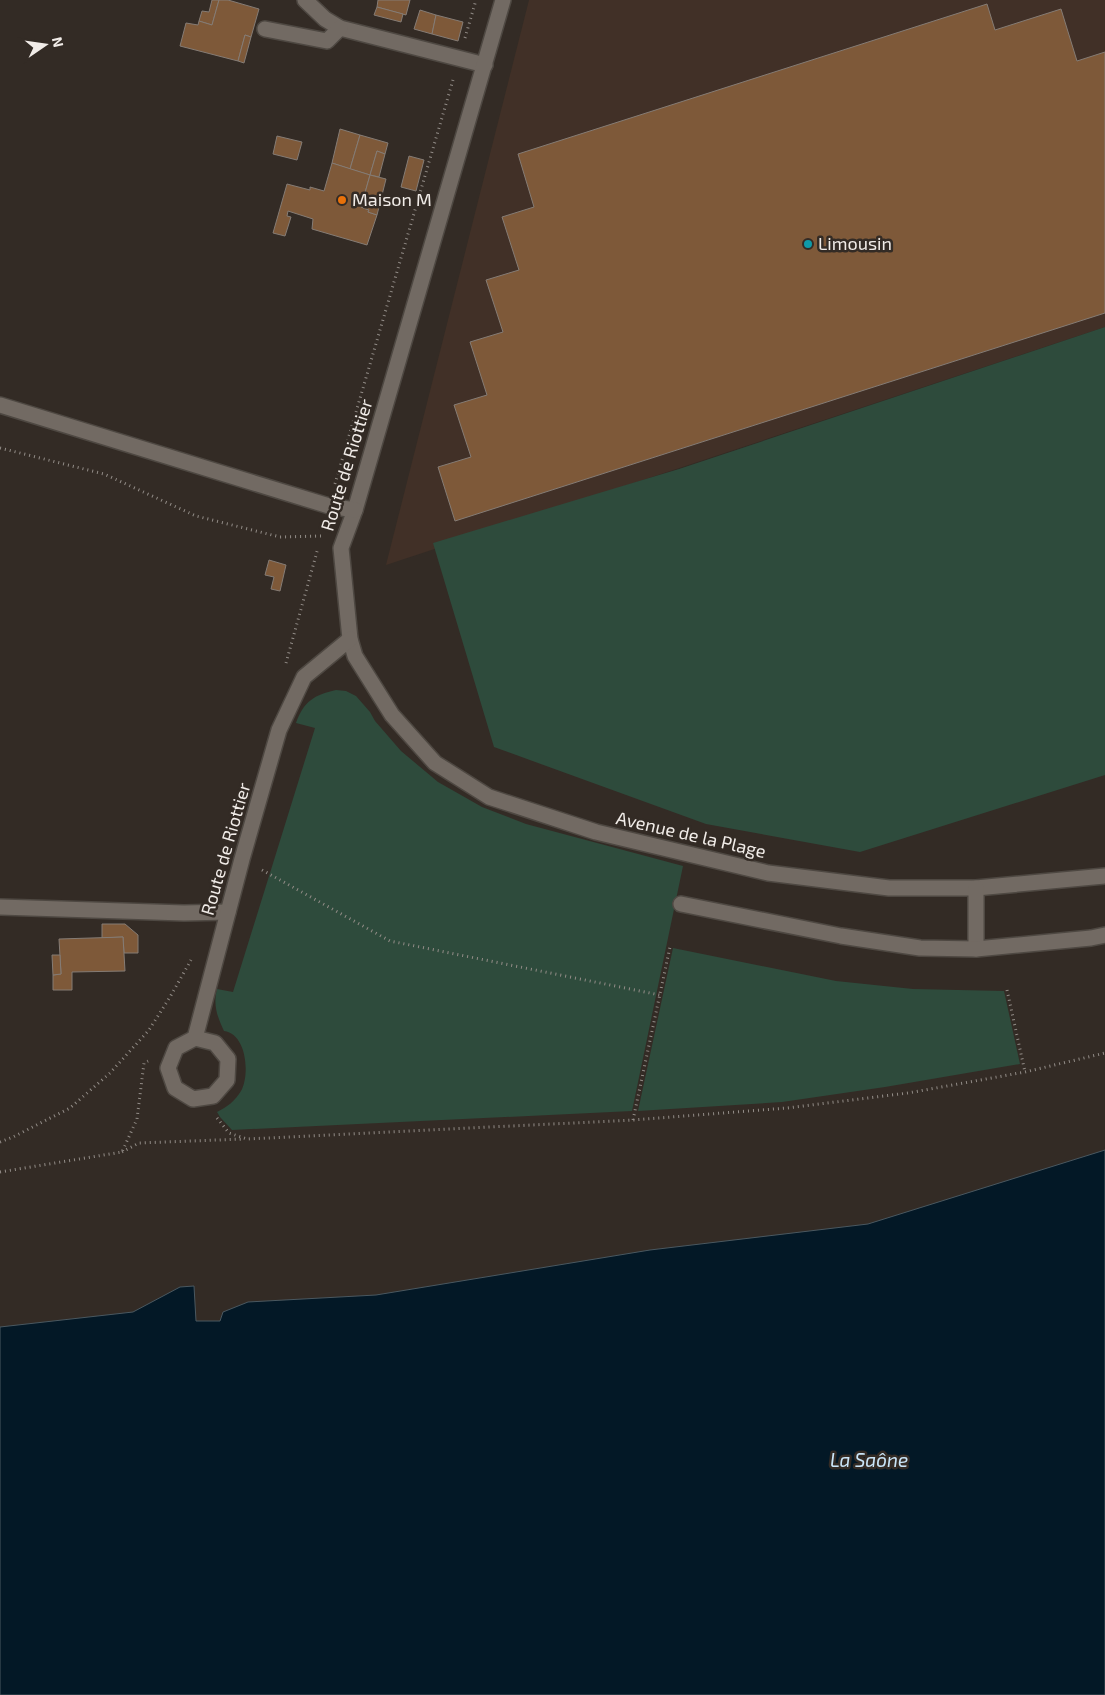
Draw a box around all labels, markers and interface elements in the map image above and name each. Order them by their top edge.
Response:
north arrow [20,20,70,70]
text: N [49,35,68,49]
place label: Maison M [352,188,432,210]
marker: Maison M [336,194,348,206]
place label: Limousin [818,232,892,254]
marker: Limousin [802,238,814,250]
street label: Route de Riottier [316,396,377,533]
street label: Route de Riottier [196,780,254,918]
street label: Avenue de la Plage [614,806,768,862]
water label: La Saône [830,1448,908,1471]

